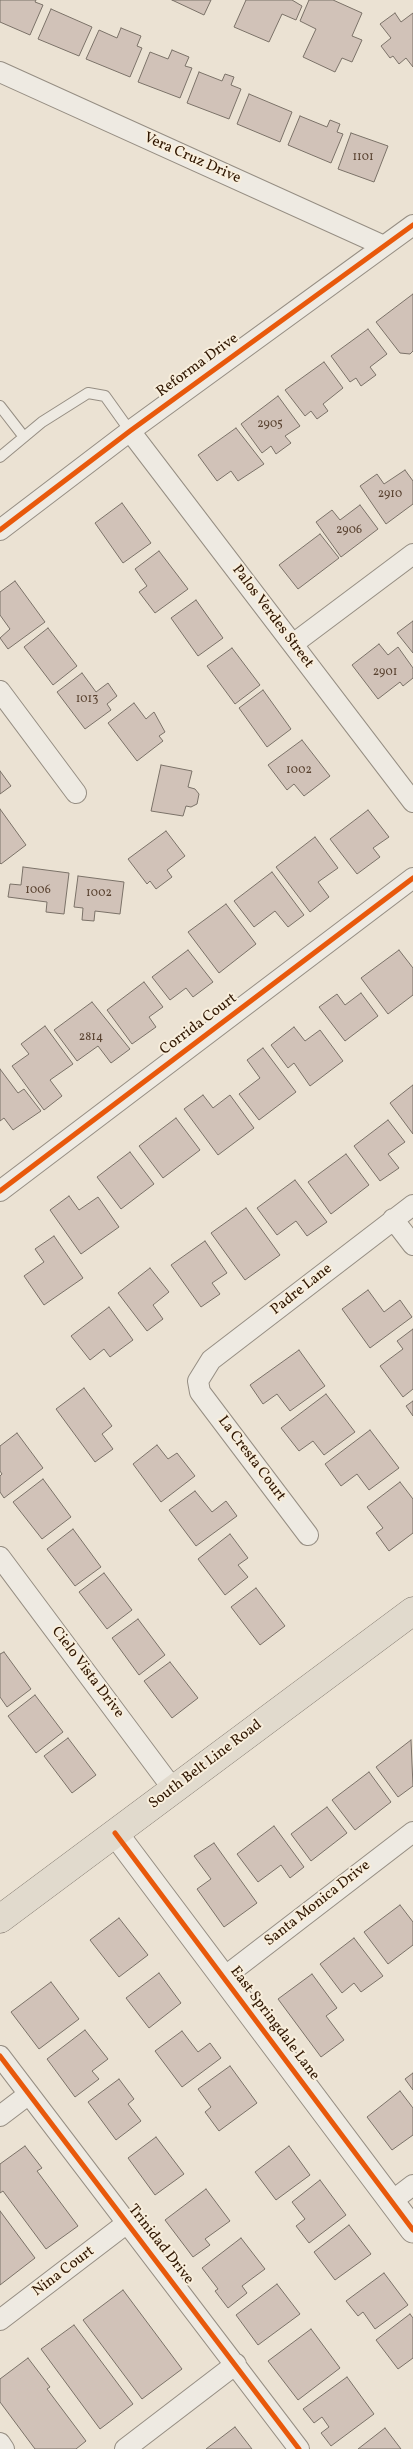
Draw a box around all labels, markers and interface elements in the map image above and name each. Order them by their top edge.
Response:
street label: Vera Cruz Drive [141,130,243,188]
house number: 1101 [352,151,374,165]
street label: Reforma Drive [154,330,242,402]
house number: 2905 [257,418,283,432]
house number: 2910 [378,488,402,502]
house number: 2906 [336,524,362,538]
street label: Palos Verdes Street [227,562,317,672]
house number: 2901 [373,666,397,680]
house number: 1013 [76,693,98,707]
house number: 1002 [286,764,312,778]
house number: 1006 [25,884,51,898]
house number: 1002 [86,887,112,901]
street label: Corrida Court [157,990,241,1060]
house number: 2814 [79,1031,103,1045]
street label: Padre Lane [268,1260,336,1320]
street label: La Cresta Court [213,1413,289,1505]
street label: Cielo Vista Drive [47,1624,127,1722]
street label: South Belt Line Road [146,1717,266,1813]
street label: Santa Monica Drive [261,1857,375,1951]
street label: East Springdale Lane [225,1964,323,2084]
street label: Trinidad Drive [123,2201,197,2289]
street label: Nina Court [29,2243,99,2301]

